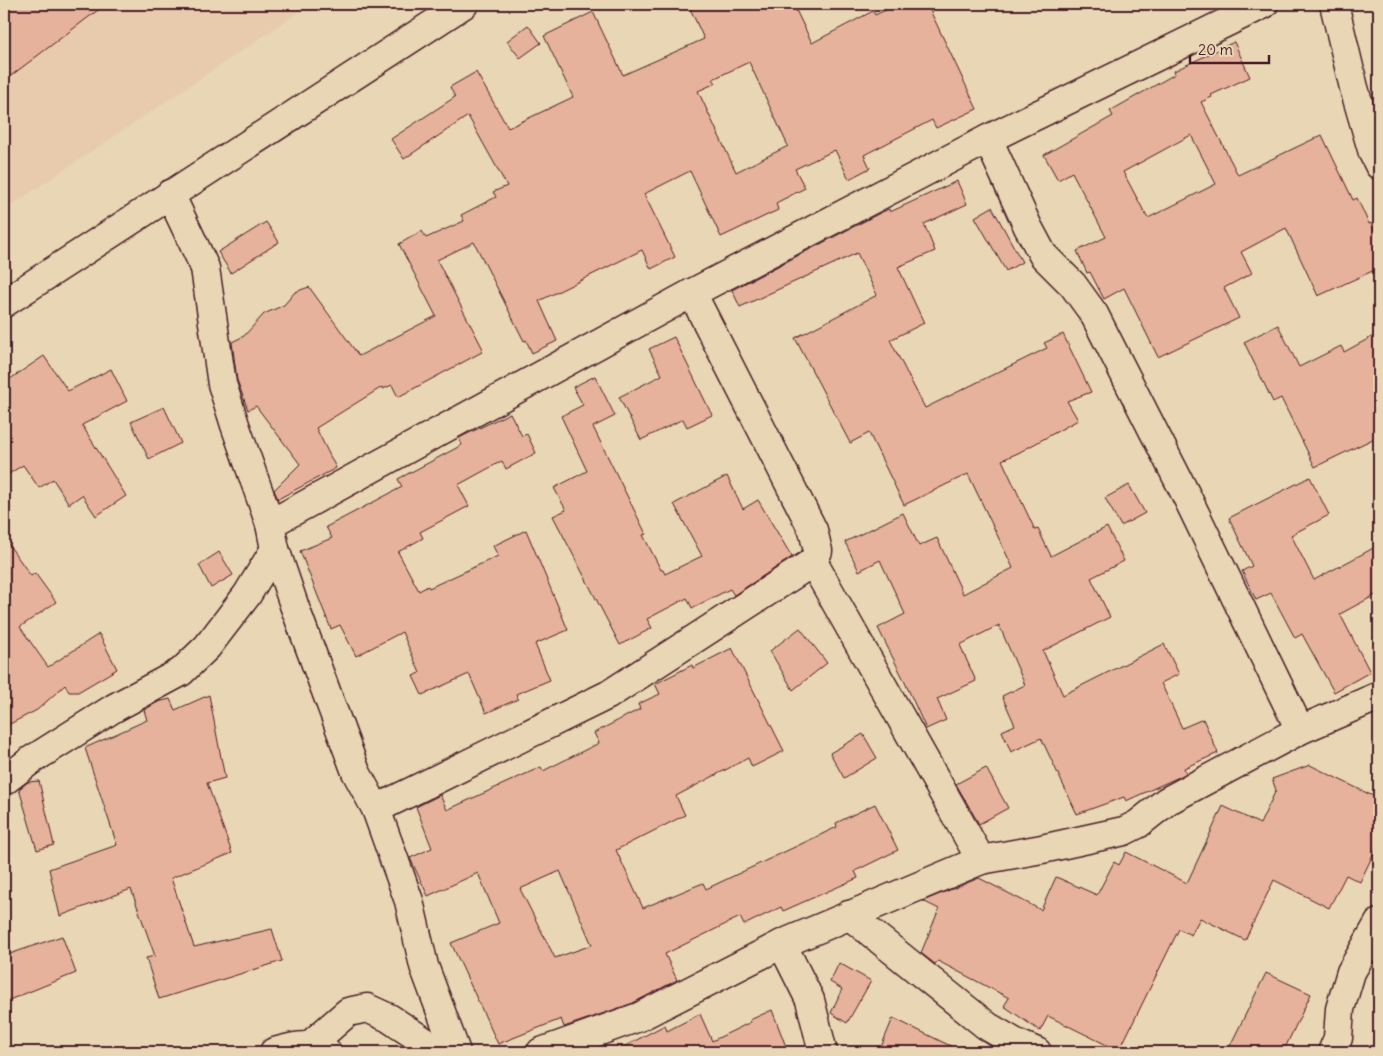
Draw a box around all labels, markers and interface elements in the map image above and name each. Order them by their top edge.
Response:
scale bar [1190,32,1269,64]
text: 20 m [1198,40,1233,59]

